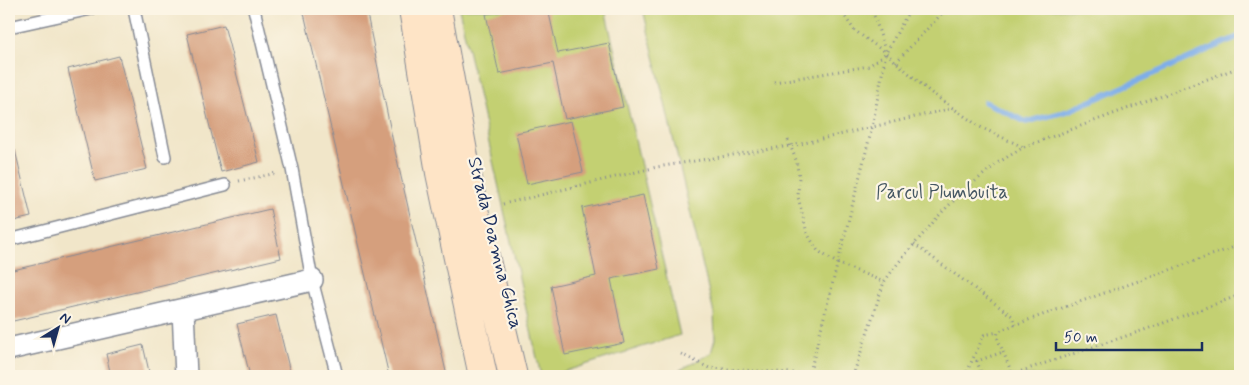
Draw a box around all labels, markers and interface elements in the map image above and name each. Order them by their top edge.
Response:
street label: Strada Doamna Ghica [462,154,528,332]
park label: Parcul Plumbuita [876,180,1008,205]
north arrow [32,302,82,352]
text: N [56,308,74,328]
scale bar [1056,320,1203,352]
text: 50 m [1064,328,1098,348]

